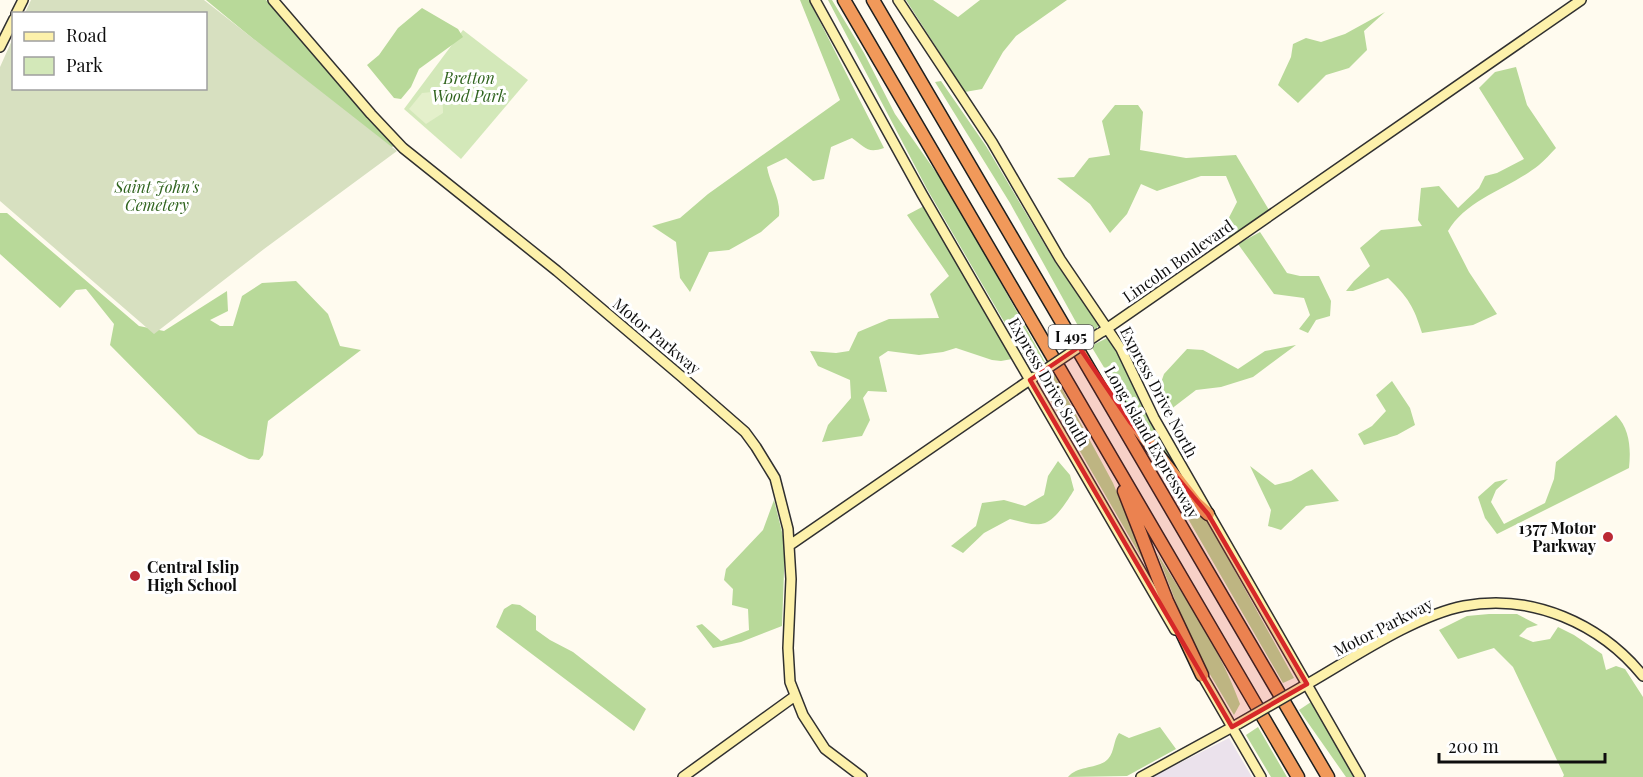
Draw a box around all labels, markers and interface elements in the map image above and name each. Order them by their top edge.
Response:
legend [12,12,207,90]
text: Road [66,23,107,47]
text: Park [66,53,103,77]
park label: Bretton Wood Park [432,67,506,106]
park label: Saint John's Cemetery [114,176,199,215]
street label: Lincoln Boulevard [1118,215,1237,307]
street label: Motor Parkway [609,293,706,379]
street label: Express Drive South [1004,314,1095,450]
street label: Express Drive North [1116,323,1203,462]
road number: I 495 [1048,325,1094,349]
street label: Long Island Expressway [1100,362,1205,522]
place label: 1377 Motor Parkway [1519,517,1597,556]
marker: 1377 Motor Parkway [1601,530,1615,544]
place label: Central Islip High School [147,556,239,595]
marker: Central Islip High School [128,569,142,583]
street label: Motor Parkway [1330,593,1436,661]
scale bar [1439,726,1606,764]
text: 200 m [1448,734,1499,758]

